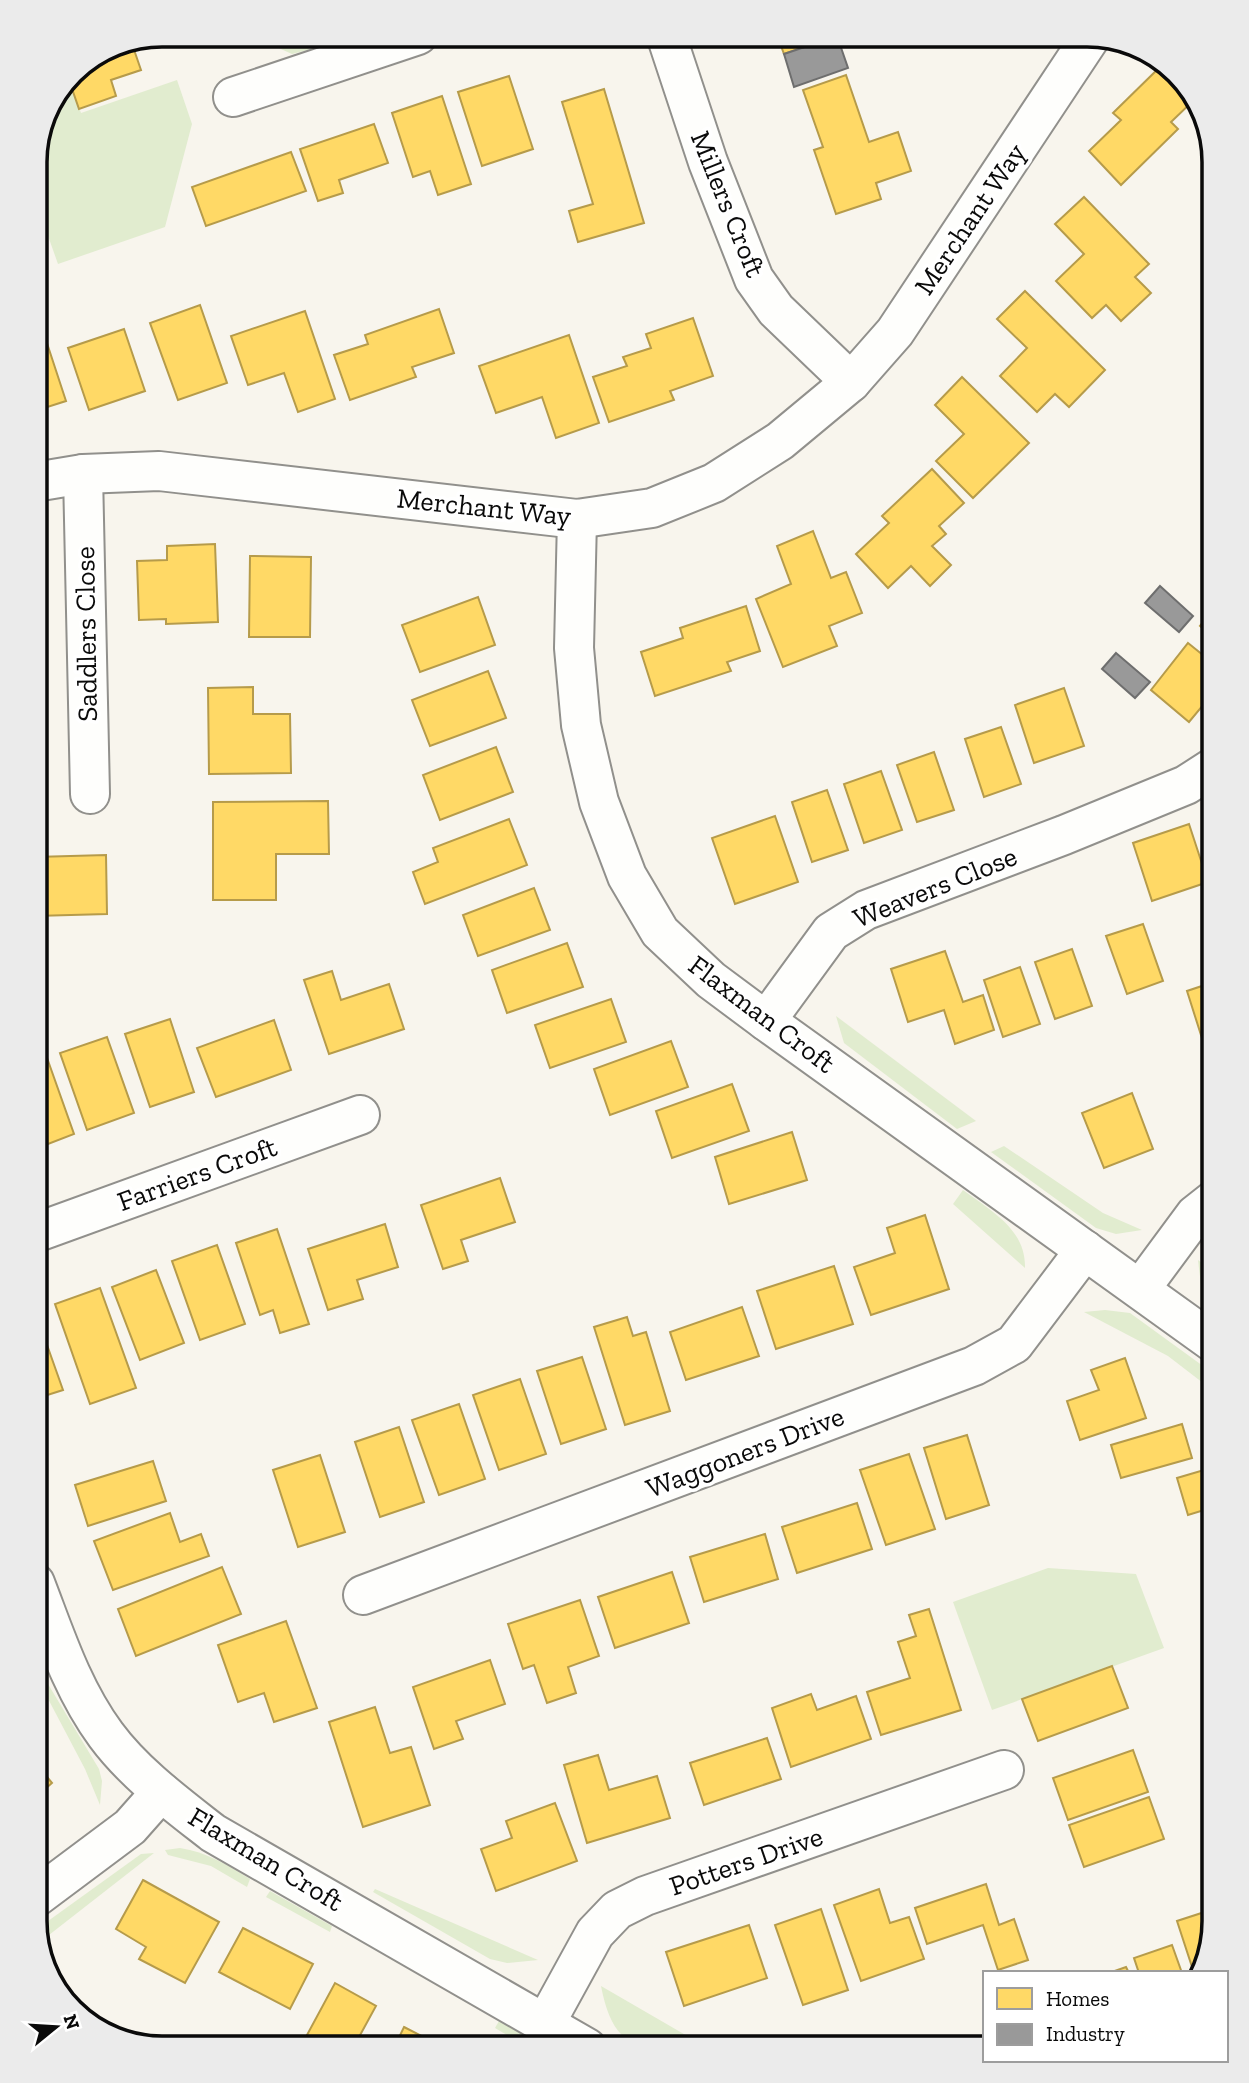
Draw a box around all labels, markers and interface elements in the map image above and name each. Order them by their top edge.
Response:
street label: Millers Croft [684,126,772,282]
street label: Merchant Way [907,137,1033,301]
street label: Merchant Way [395,481,573,533]
street label: Saddlers Close [68,546,104,722]
street label: Weavers Close [848,839,1022,935]
street label: Flaxman Croft [682,948,842,1080]
street label: Farriers Croft [113,1130,282,1218]
street label: Waggoners Drive [642,1399,848,1505]
street label: Flaxman Croft [183,1800,350,1918]
street label: Potters Drive [665,1819,827,1903]
legend [983,1971,1228,2062]
text: Homes [1046,1986,1109,2011]
north arrow [21,1992,91,2062]
text: N [59,2011,85,2032]
text: Industry [1046,2021,1125,2046]

